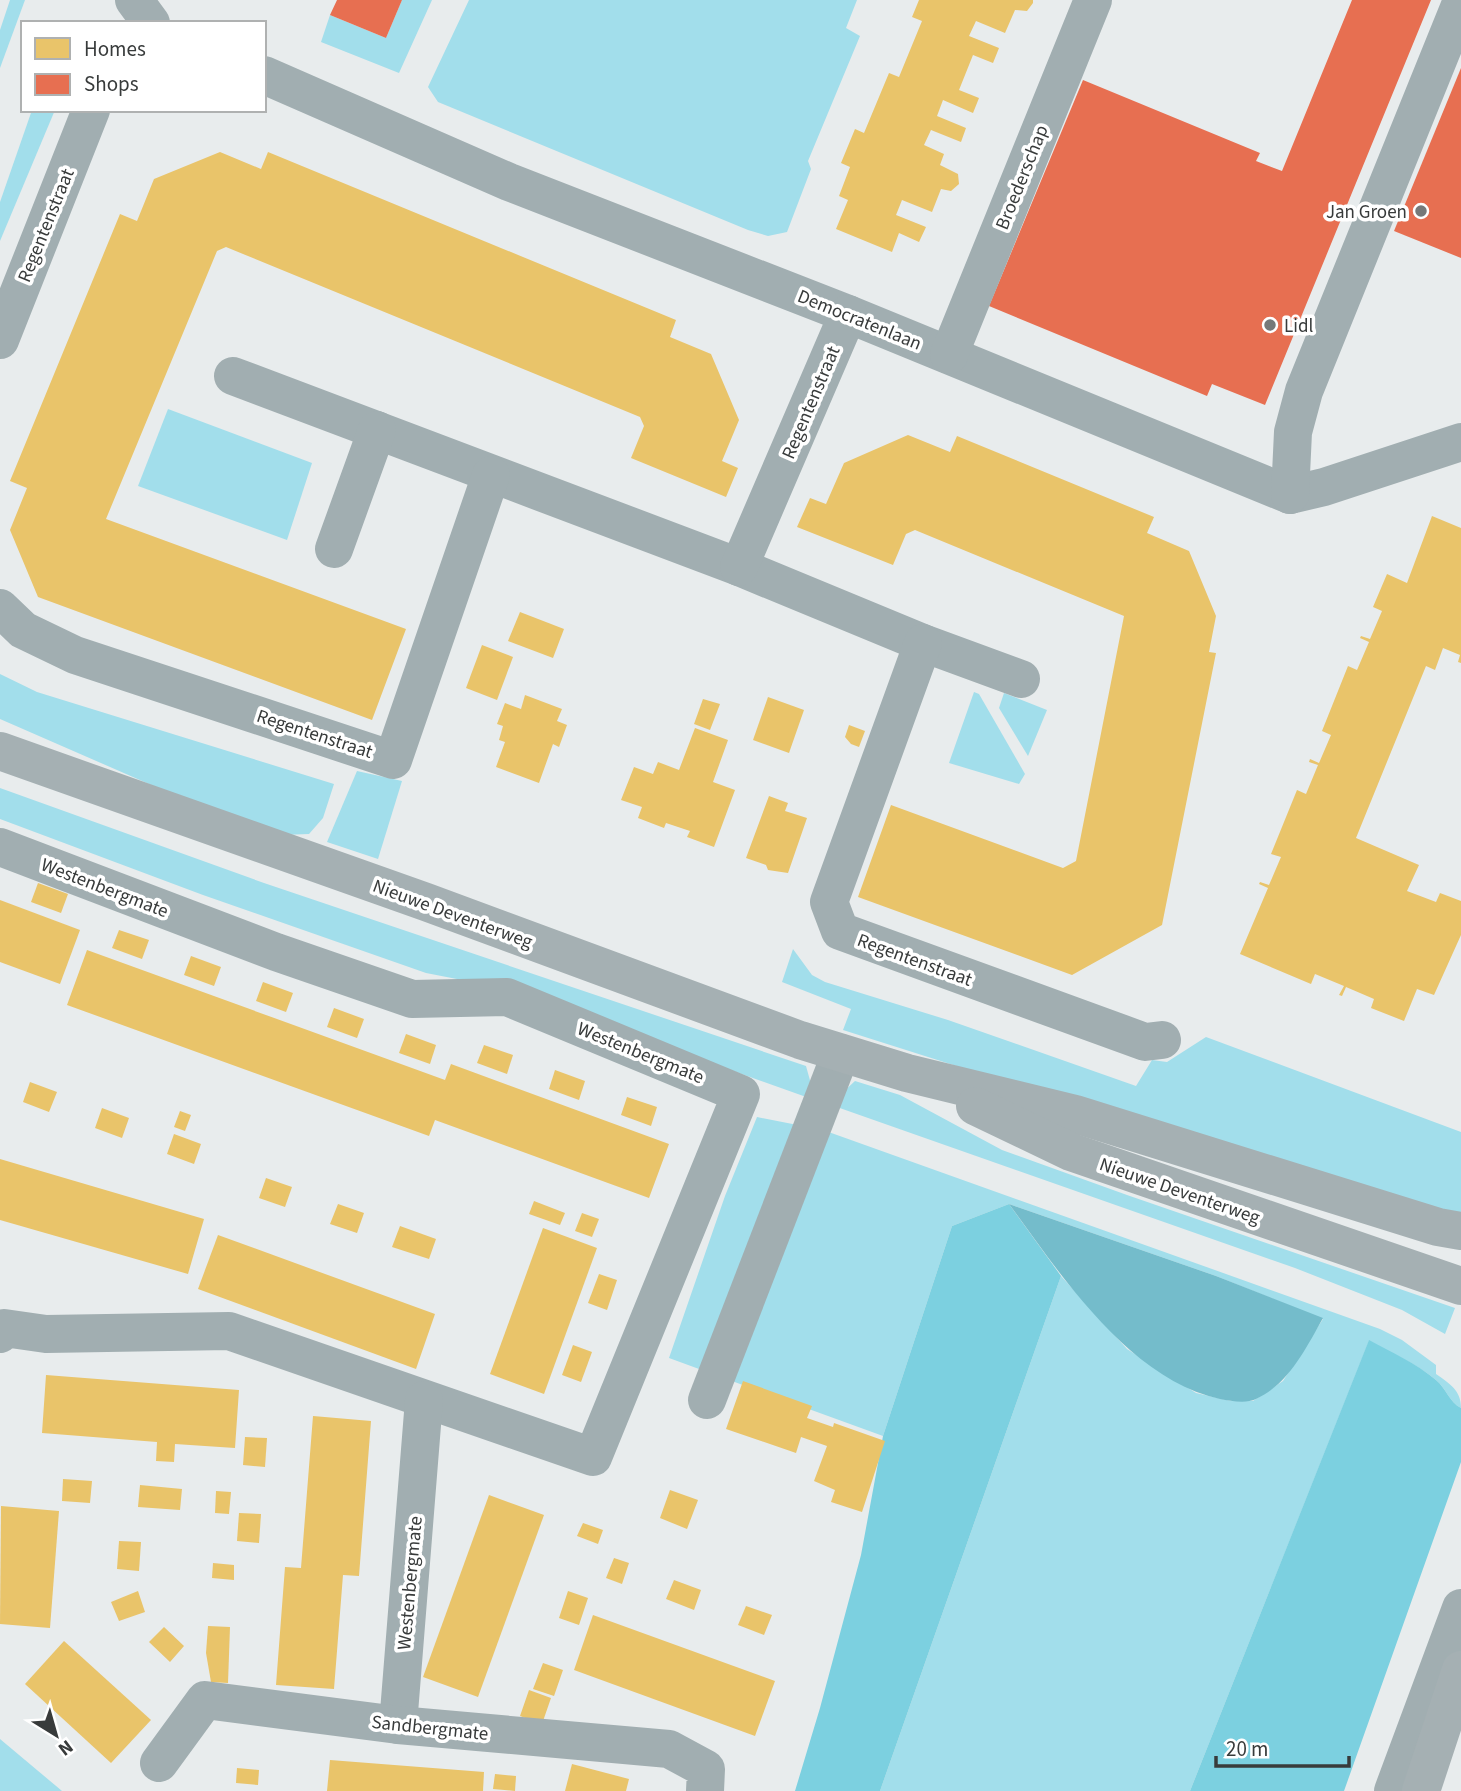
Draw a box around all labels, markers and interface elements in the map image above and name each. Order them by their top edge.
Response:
legend [21,21,266,112]
text: Homes [84,34,146,64]
text: Shops [84,69,139,99]
street label: Broederschap [989,121,1056,234]
street label: Regentenstraat [11,164,82,286]
place label: Jan Groen [1326,199,1407,226]
marker: Jan Groen [1413,203,1429,219]
street label: Democratenlaan [793,283,926,358]
place label: Lidl [1284,313,1313,340]
marker: Lidl [1262,317,1278,333]
street label: Regentenstraat [775,341,848,463]
street label: Regentenstraat [253,703,377,766]
street label: Westenbergmate [37,852,172,925]
street label: Nieuwe Deventerweg [369,873,537,956]
street label: Regentenstraat [853,927,976,994]
street label: Westenbergmate [573,1016,708,1091]
street label: Nieuwe Deventerweg [1096,1151,1264,1232]
street label: Westenbergmate [391,1515,430,1651]
north arrow [21,1700,91,1770]
street label: Sandbergmate [370,1709,490,1748]
scale bar [1216,1724,1349,1768]
text: N [52,1733,79,1762]
text: 20 m [1226,1734,1268,1764]

